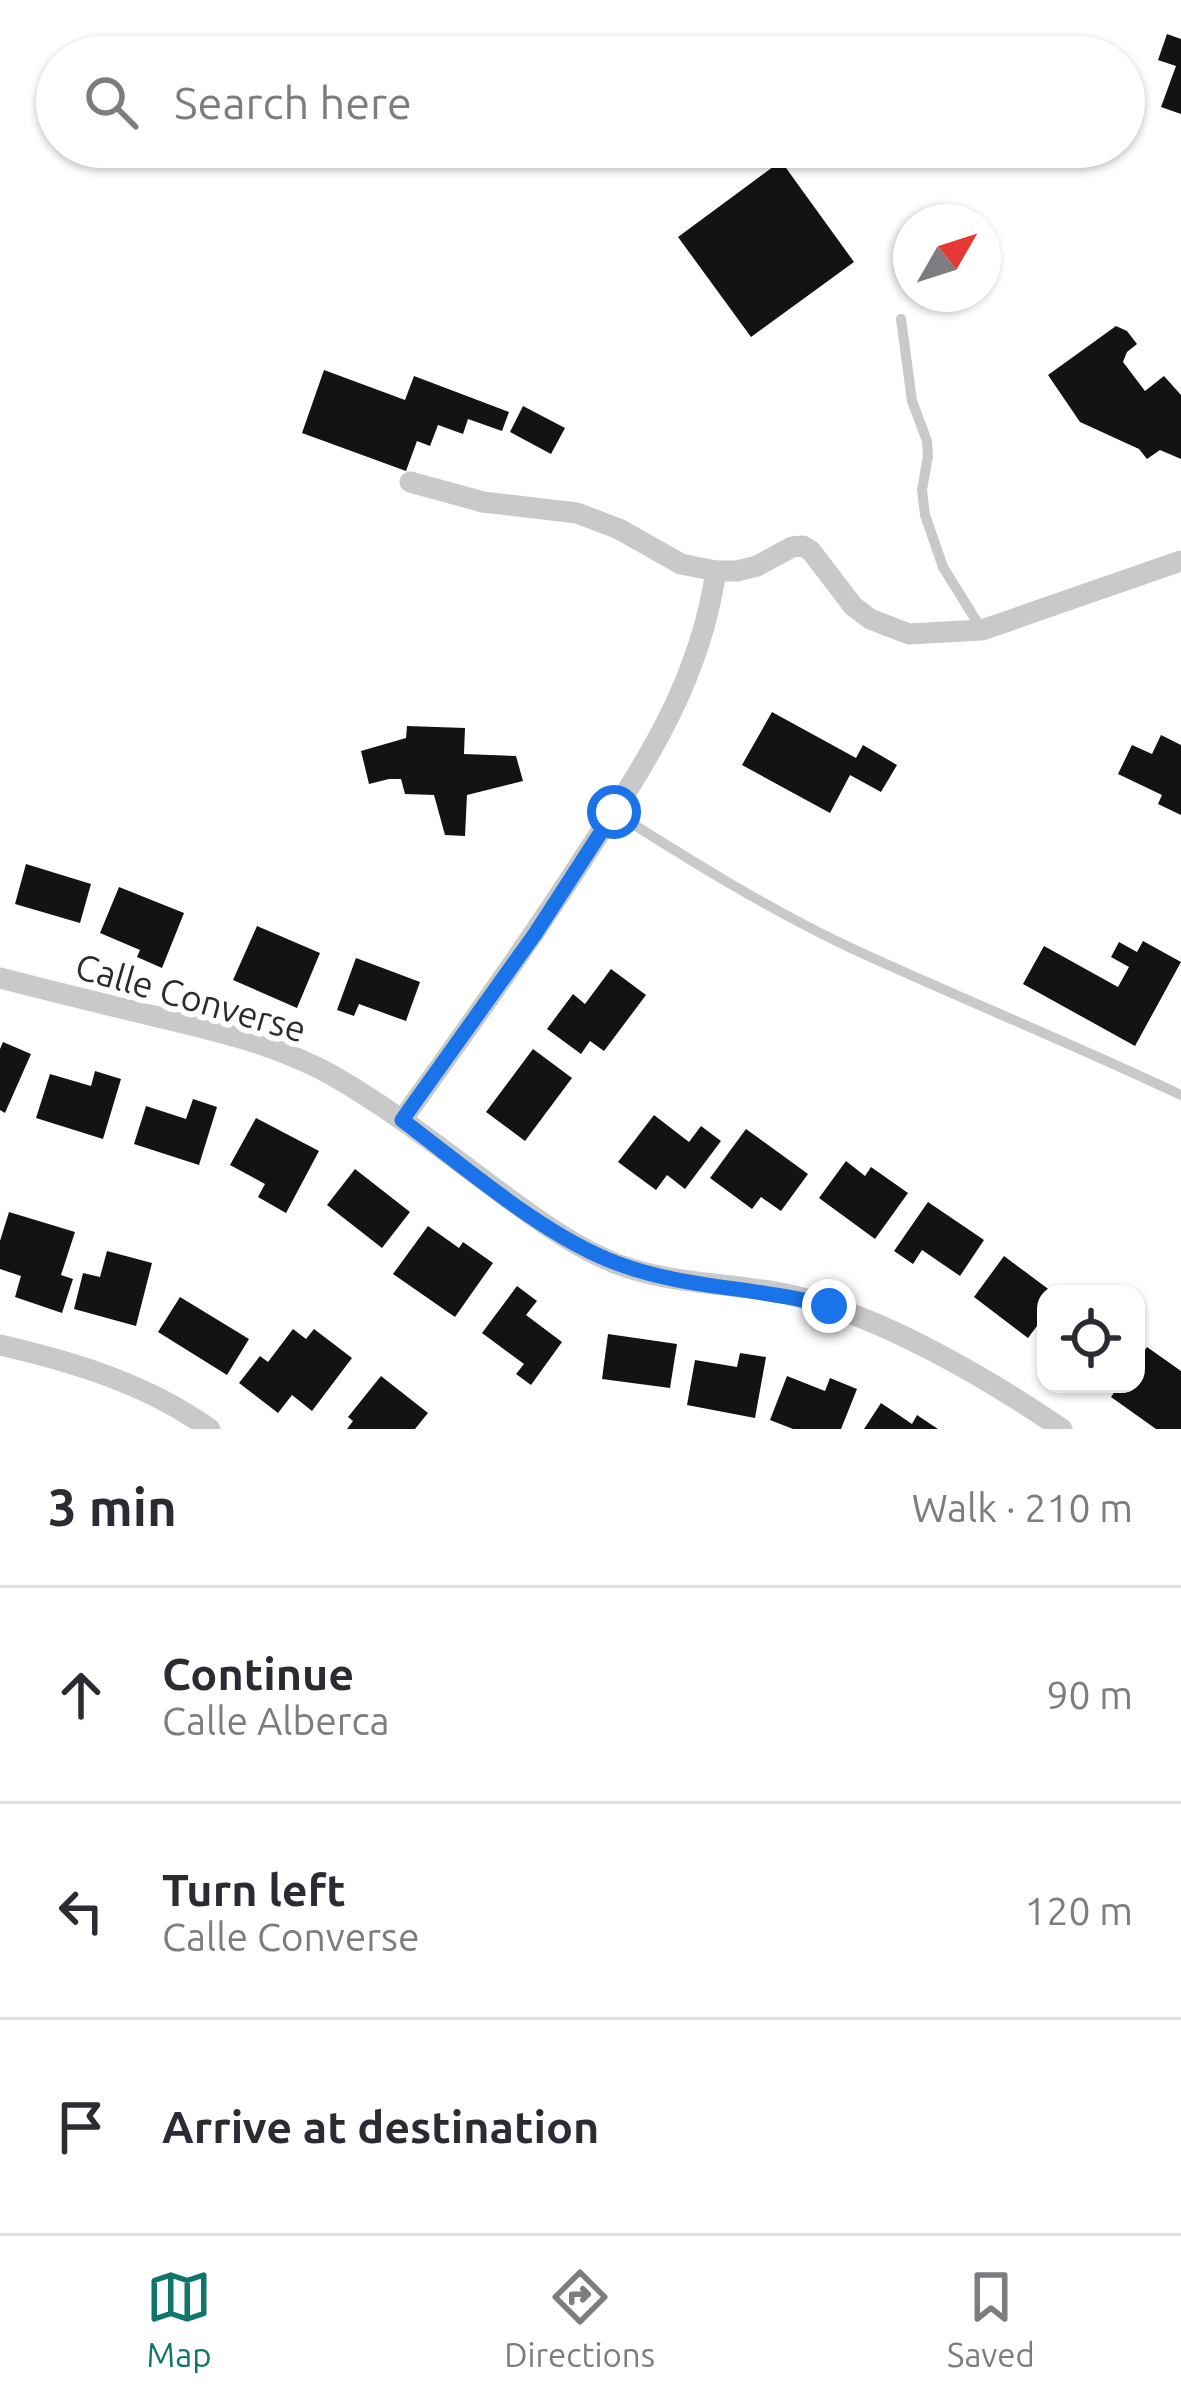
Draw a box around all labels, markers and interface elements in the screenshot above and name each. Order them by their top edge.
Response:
search box [36,36,1145,168]
icon: search [78,69,144,135]
text: Search here [174,77,412,128]
north arrow [893,204,1001,312]
route start [587,785,641,839]
street label: Calle Converse [71,945,311,1049]
route end [802,1279,856,1333]
map controls [1037,1285,1145,1393]
button: locate [1037,1285,1145,1393]
text: 3 min [48,1478,177,1536]
text: Walk · 210 m [912,1486,1133,1529]
text: Continue [162,1648,354,1699]
icon: ahead [48,1662,114,1728]
text: 90 m [1046,1673,1133,1716]
text: Calle Alberca [162,1699,390,1742]
text: Turn left [162,1864,346,1915]
icon: left [48,1878,114,1944]
text: 120 m [1024,1889,1133,1932]
text: Calle Converse [162,1915,419,1958]
icon: arrive [48,2094,114,2160]
text: Arrive at destination [162,2101,599,2152]
tab: Map [146,2264,212,2373]
tab: Directions [504,2264,655,2373]
tab: Saved [947,2264,1035,2373]

